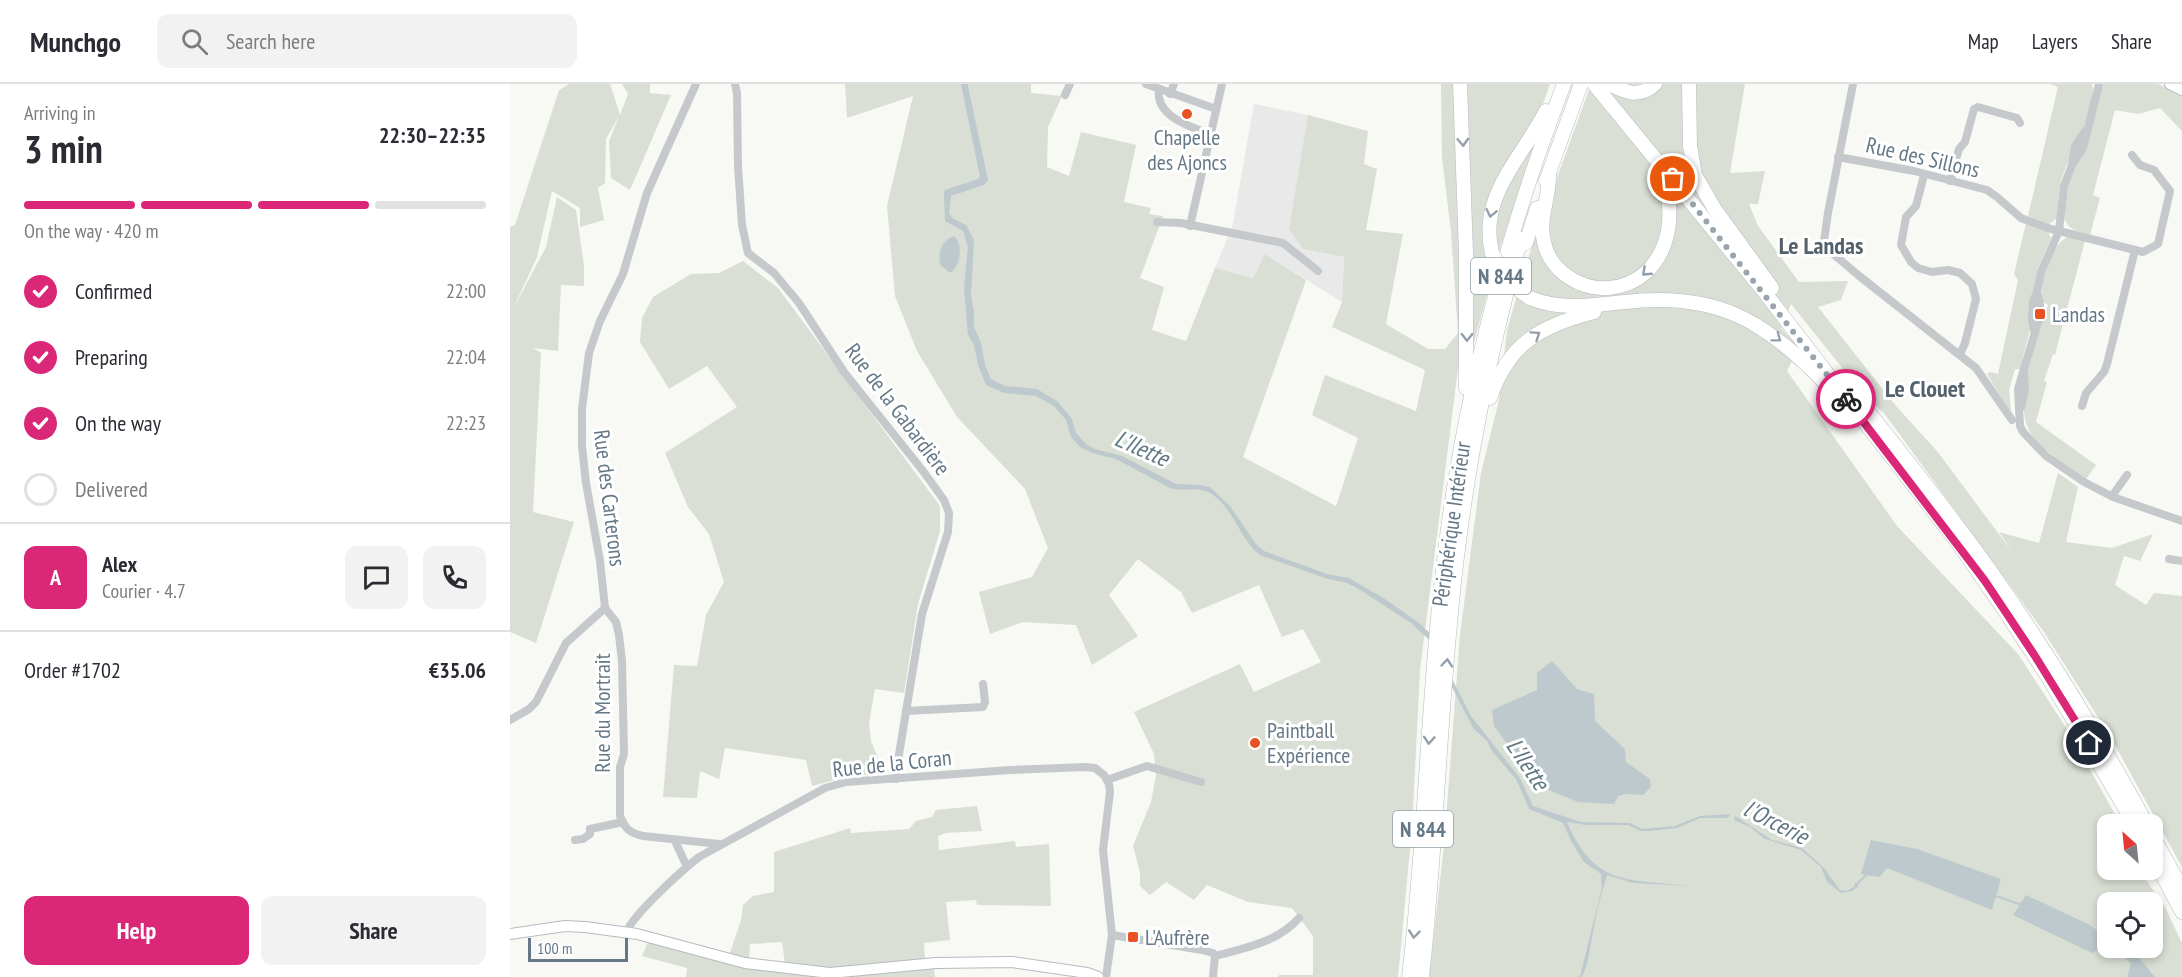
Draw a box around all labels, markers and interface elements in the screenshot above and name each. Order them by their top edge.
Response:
search box [157,14,577,68]
text: Munchgo [30,23,121,60]
icon: search [178,25,211,58]
text: Search here [226,27,315,55]
text: Map [1968,28,1999,55]
text: Layers [2032,28,2078,55]
text: Share [2111,28,2152,55]
text: Arriving in [24,100,96,126]
marker: Chapelle des Ajoncs [1180,107,1194,121]
text: 22:30–22:35 [379,121,486,149]
text: 3 min [24,123,103,174]
place label: Chapelle des Ajoncs [1147,123,1227,176]
street label: Rue des Sillons [1864,130,1982,184]
one-way arrow [1457,138,1470,147]
pin [1647,153,1698,204]
icon: bag [1656,162,1689,195]
one-way arrow [1485,208,1498,218]
text: On the way · 420 m [24,218,159,244]
district label: Le Landas [1779,230,1863,261]
road number: N 844 [1471,258,1531,294]
one-way arrow [1642,264,1653,275]
icon: check [24,275,57,308]
text: Confirmed [75,277,152,305]
text: 22:00 [446,278,486,304]
place label: Landas [2052,300,2105,328]
marker: Landas [2033,307,2047,321]
one-way arrow [1529,331,1540,342]
one-way arrow [1770,331,1781,342]
one-way arrow [1461,333,1473,342]
street label: Rue de la Gabardière [839,337,957,481]
icon: check [24,341,57,374]
text: Preparing [75,343,148,371]
text: 22:04 [446,344,486,370]
courier [1816,369,1876,429]
district label: Le Clouet [1885,373,1965,404]
icon: bike [1830,383,1863,416]
icon: check [24,407,57,440]
text: On the way [75,409,161,437]
text: 22:23 [446,410,486,436]
water label: L'Ilette [1110,422,1176,474]
street label: Rue des Carterons [588,428,632,568]
street label: Périphérique Intérieur [1426,440,1476,608]
text: Delivered [75,475,148,503]
button: chat [345,546,408,609]
button: phone [423,546,486,609]
text: Alex [102,550,137,578]
text: A [50,563,61,591]
text: Courier · 4.7 [102,578,186,604]
street label: Rue du Mortrait [588,653,616,773]
text: Order #1702 [24,656,121,684]
text: €35.06 [429,656,486,684]
one-way arrow [1440,658,1453,667]
place label: Paintball Expérience [1267,716,1350,769]
pin [2063,717,2114,768]
icon: home [2072,726,2105,759]
water label: L'Ilette [1500,732,1558,798]
one-way arrow [1422,735,1435,744]
marker: Paintball Expérience [1248,736,1262,750]
street label: Rue de la Coran [831,743,953,783]
water label: l'Orcerie [1738,793,1815,852]
road number: N 844 [1393,811,1453,847]
north arrow [2097,814,2163,880]
map controls [2097,814,2163,958]
button: locate [2097,892,2163,958]
button: Help [24,896,249,965]
button: Share [261,896,486,965]
place label: L'Aufrère [1145,923,1210,951]
marker: L'Aufrère [1126,930,1140,944]
one-way arrow [1408,930,1421,939]
scale bar [528,935,628,962]
text: 100 m [537,938,572,958]

